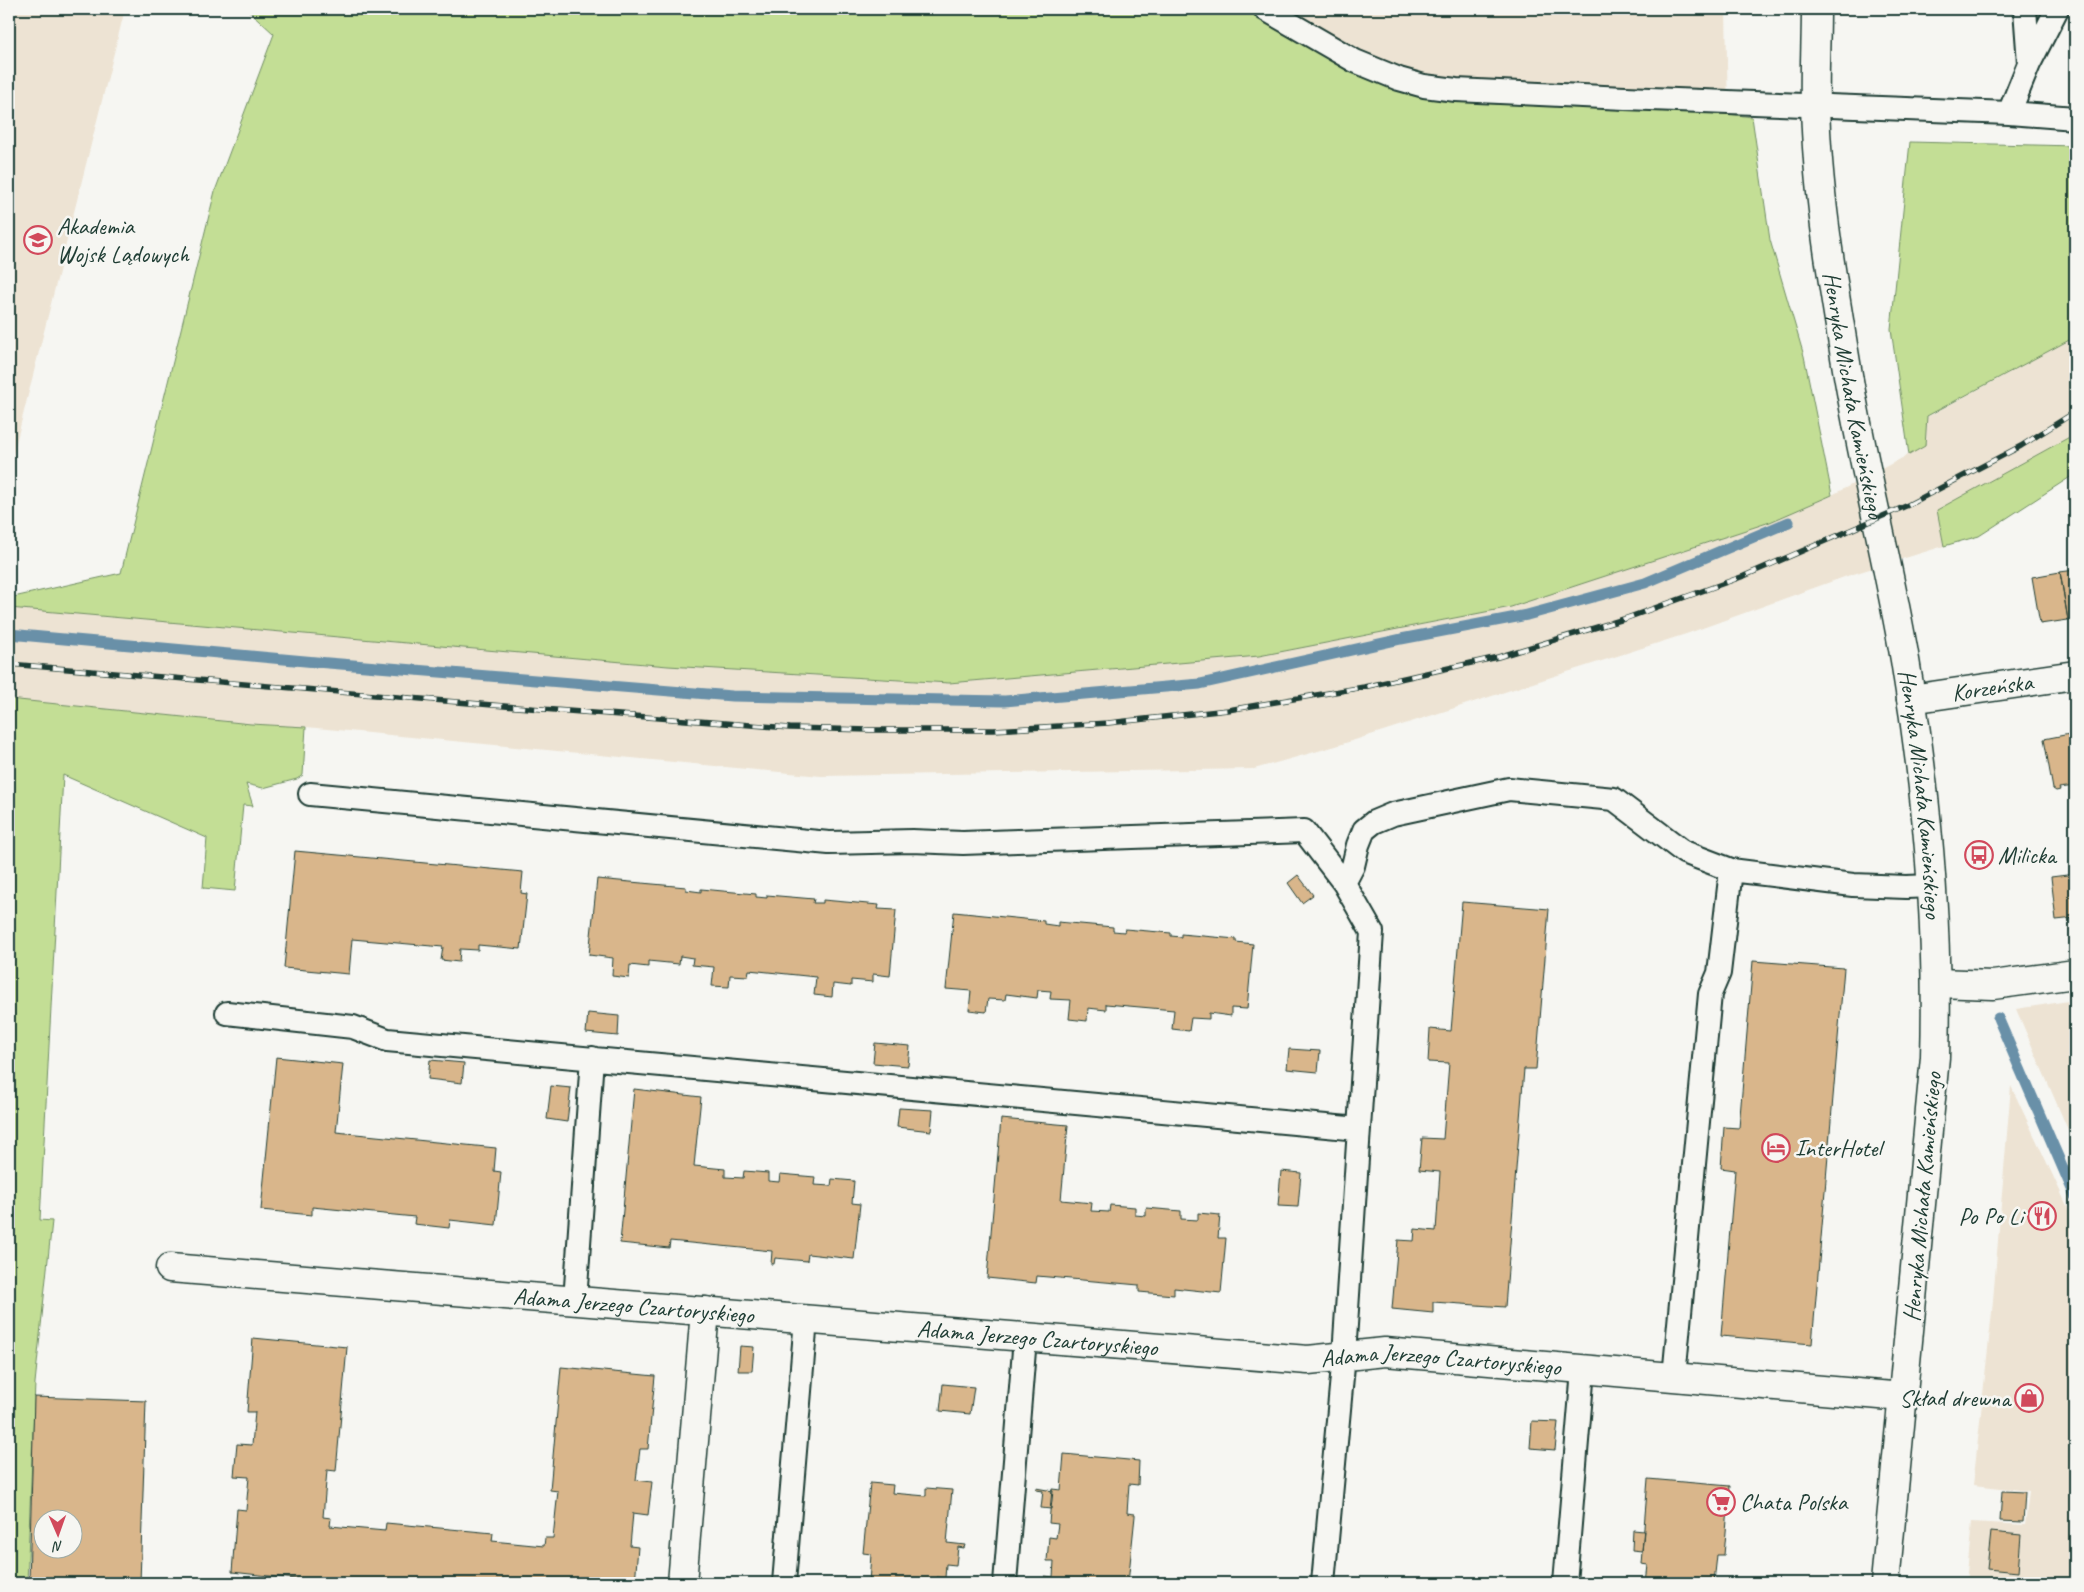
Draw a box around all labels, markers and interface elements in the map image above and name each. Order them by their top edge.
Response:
place label: Akademia Wojsk Lądowych [57,211,190,269]
school or university icon: Akademia Wojsk Lądowych [23,225,53,255]
street label: Henryka Michała Kamieńskiego [1817,270,1892,523]
street label: Korzeńska [1950,666,2036,708]
street label: Henryka Michała Kamieńskiego [1892,667,1949,921]
bus stop icon: Milicka [1964,840,1994,870]
place label: Milicka [1998,840,2058,870]
street label: Henryka Michała Kamieńskiego [1896,1070,1948,1323]
hotel icon: InterHotel [1761,1133,1791,1163]
place label: InterHotel [1795,1133,1885,1163]
place label: Po Po Li [1958,1201,2027,1231]
restaurant icon: Po Po Li [2027,1201,2057,1231]
street label: Adama Jerzego Czartoryskiego [512,1281,756,1330]
street label: Adama Jerzego Czartoryskiego [916,1313,1160,1363]
street label: Adama Jerzego Czartoryskiego [1319,1337,1564,1382]
place label: Skład drewna [1899,1383,2012,1413]
shop icon: Skład drewna [2014,1383,2044,1413]
supermarket icon: Chata Polska [1706,1487,1736,1517]
place label: Chata Polska [1740,1487,1849,1517]
north arrow [32,1510,82,1560]
text: N [51,1538,63,1555]

